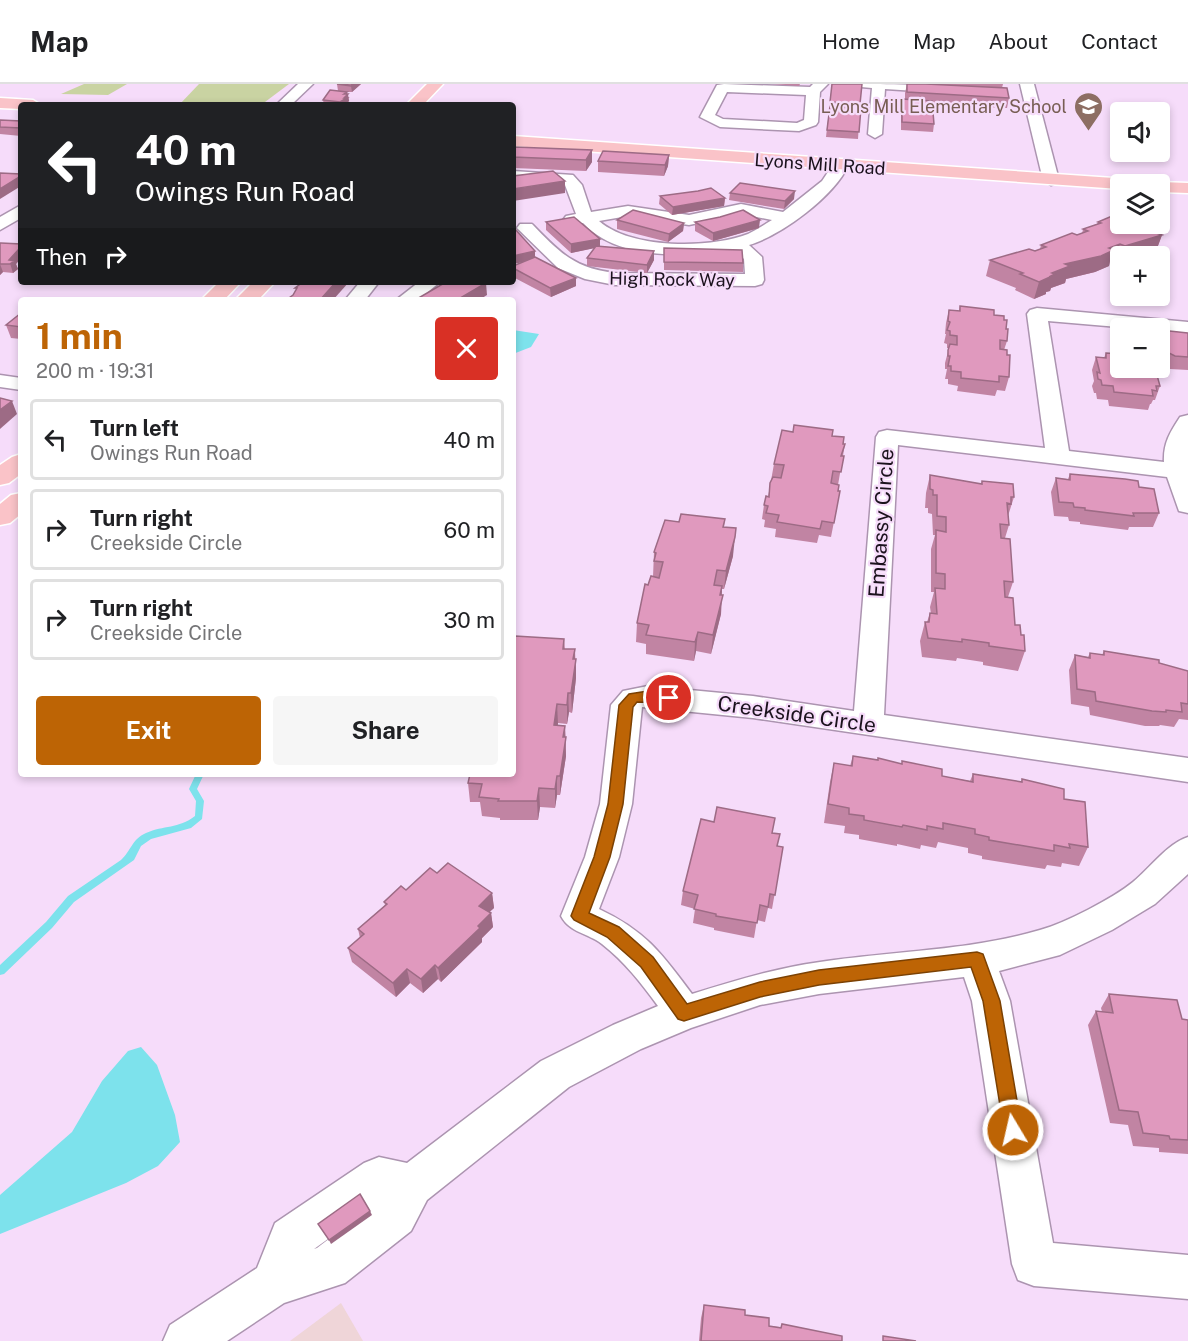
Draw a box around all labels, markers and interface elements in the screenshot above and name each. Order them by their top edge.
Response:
text: Map [30,25,89,58]
text: Home [822,29,880,54]
text: Map [913,29,956,54]
text: About [989,29,1048,54]
text: Contact [1081,29,1158,54]
school or university icon: Lyons Mill Elementary School [1072,90,1104,132]
place label: Lyons Mill Elementary School [821,96,1067,117]
map controls [1110,102,1170,378]
button: sound [1110,102,1170,162]
text: 40 m [135,125,237,174]
icon: left [36,126,114,204]
street label: Lyons Mill Road [754,149,886,179]
button: layers [1110,174,1170,234]
text: Owings Run Road [135,175,355,207]
icon: right [99,240,132,273]
text: Then [36,244,87,270]
button: + [1110,246,1170,306]
street label: High Rock Way [609,267,735,291]
text: 1 min [36,315,123,357]
button: close [435,317,498,380]
button: − [1110,318,1170,378]
text: 200 m · 19:31 [36,359,155,383]
text: Turn left [90,415,179,441]
icon: left [39,423,72,456]
text: 40 m [443,427,495,453]
text: Owings Run Road [90,441,253,465]
street label: Embassy Circle [863,448,899,598]
text: Turn right [90,505,193,531]
icon: right [39,513,72,546]
text: 60 m [444,517,495,543]
text: Creekside Circle [90,531,242,555]
text: Turn right [90,595,193,621]
icon: right [39,603,72,636]
text: 30 m [443,607,495,633]
text: Creekside Circle [90,621,242,645]
pin [643,672,694,723]
icon: arrive [652,681,685,714]
street label: Creekside Circle [716,690,878,738]
button: Exit [36,696,261,765]
button: Share [273,696,498,765]
position arrow [981,1098,1045,1162]

